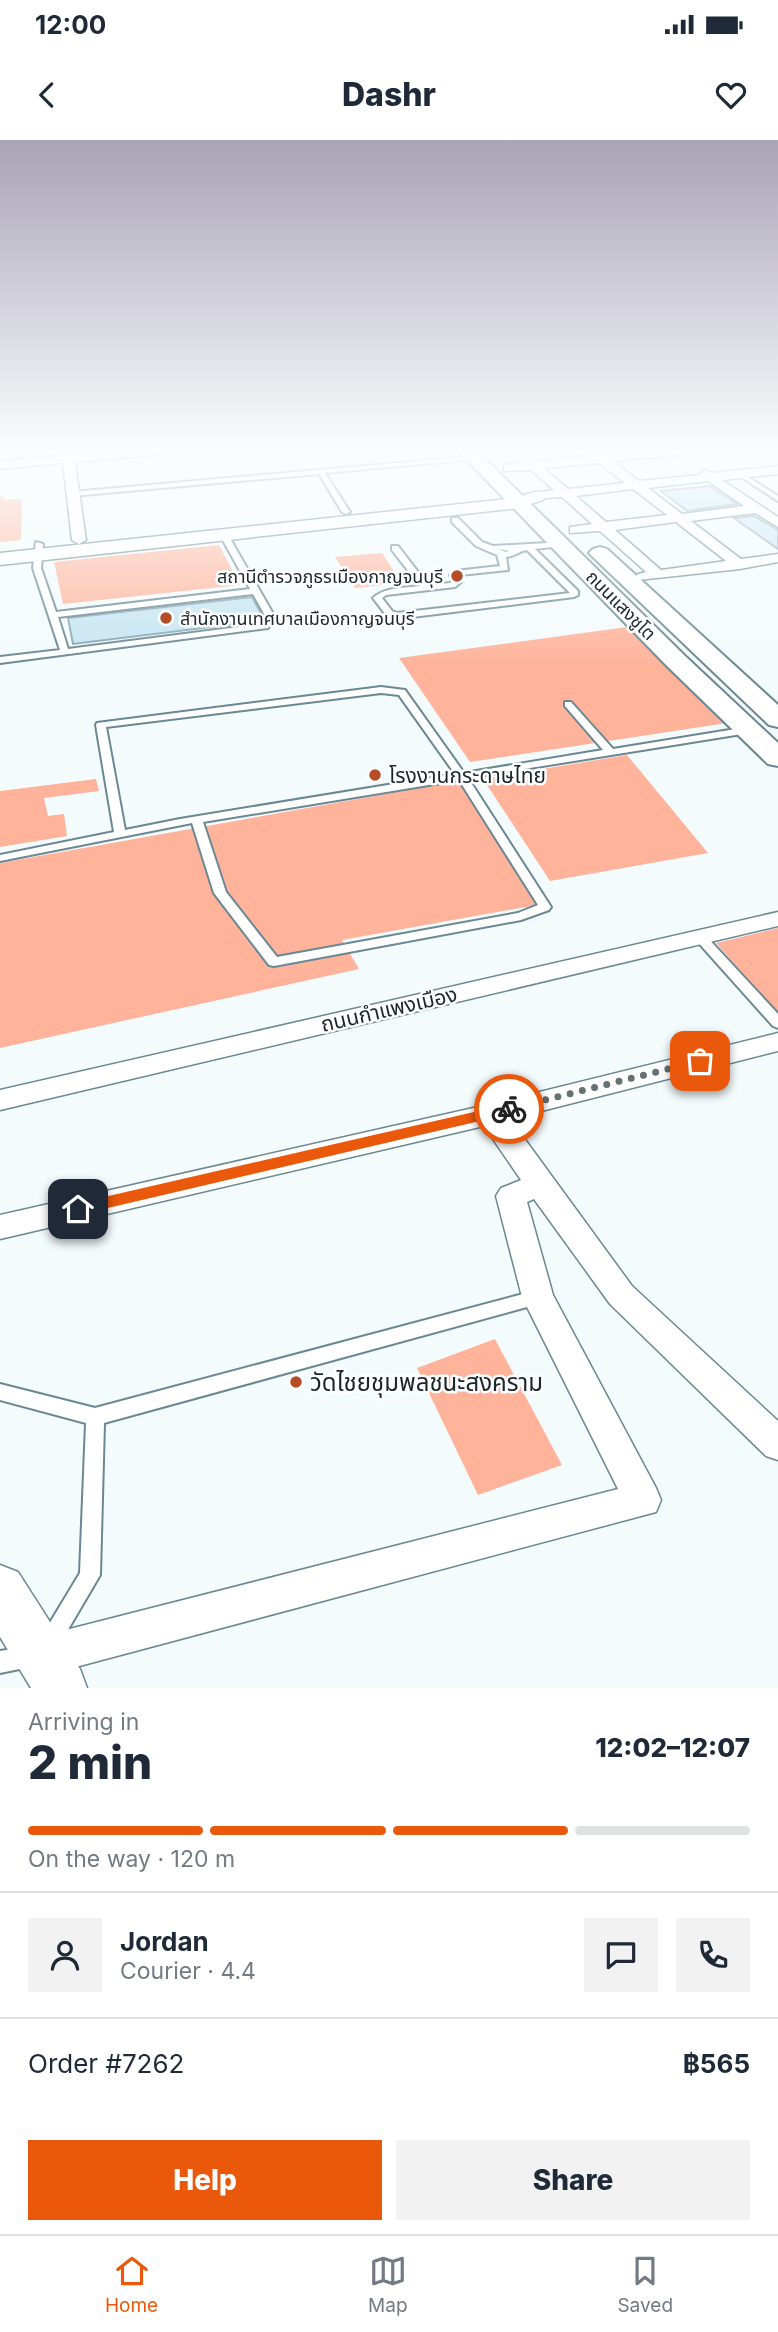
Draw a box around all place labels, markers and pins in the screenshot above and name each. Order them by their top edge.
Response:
place label: สถานีตำรวจภูธรเมืองกาญจนบุรี [217,566,443,589]
marker: สถานีตำรวจภูธรเมืองกาญจนบุรี [449,568,465,584]
place label: สำนักงานเทศบาลเมืองกาญจนบุรี [180,608,415,630]
marker: สำนักงานเทศบาลเมืองกาญจนบุรี [158,610,174,626]
place label: โรงงานกระดาษไทย [389,763,546,788]
marker: โรงงานกระดาษไทย [367,767,383,783]
pin [670,1031,730,1091]
pin [48,1179,108,1239]
place label: วัดไชยชุมพลชนะสงคราม [310,1368,543,1398]
marker: วัดไชยชุมพลชนะสงคราม [288,1374,304,1390]

